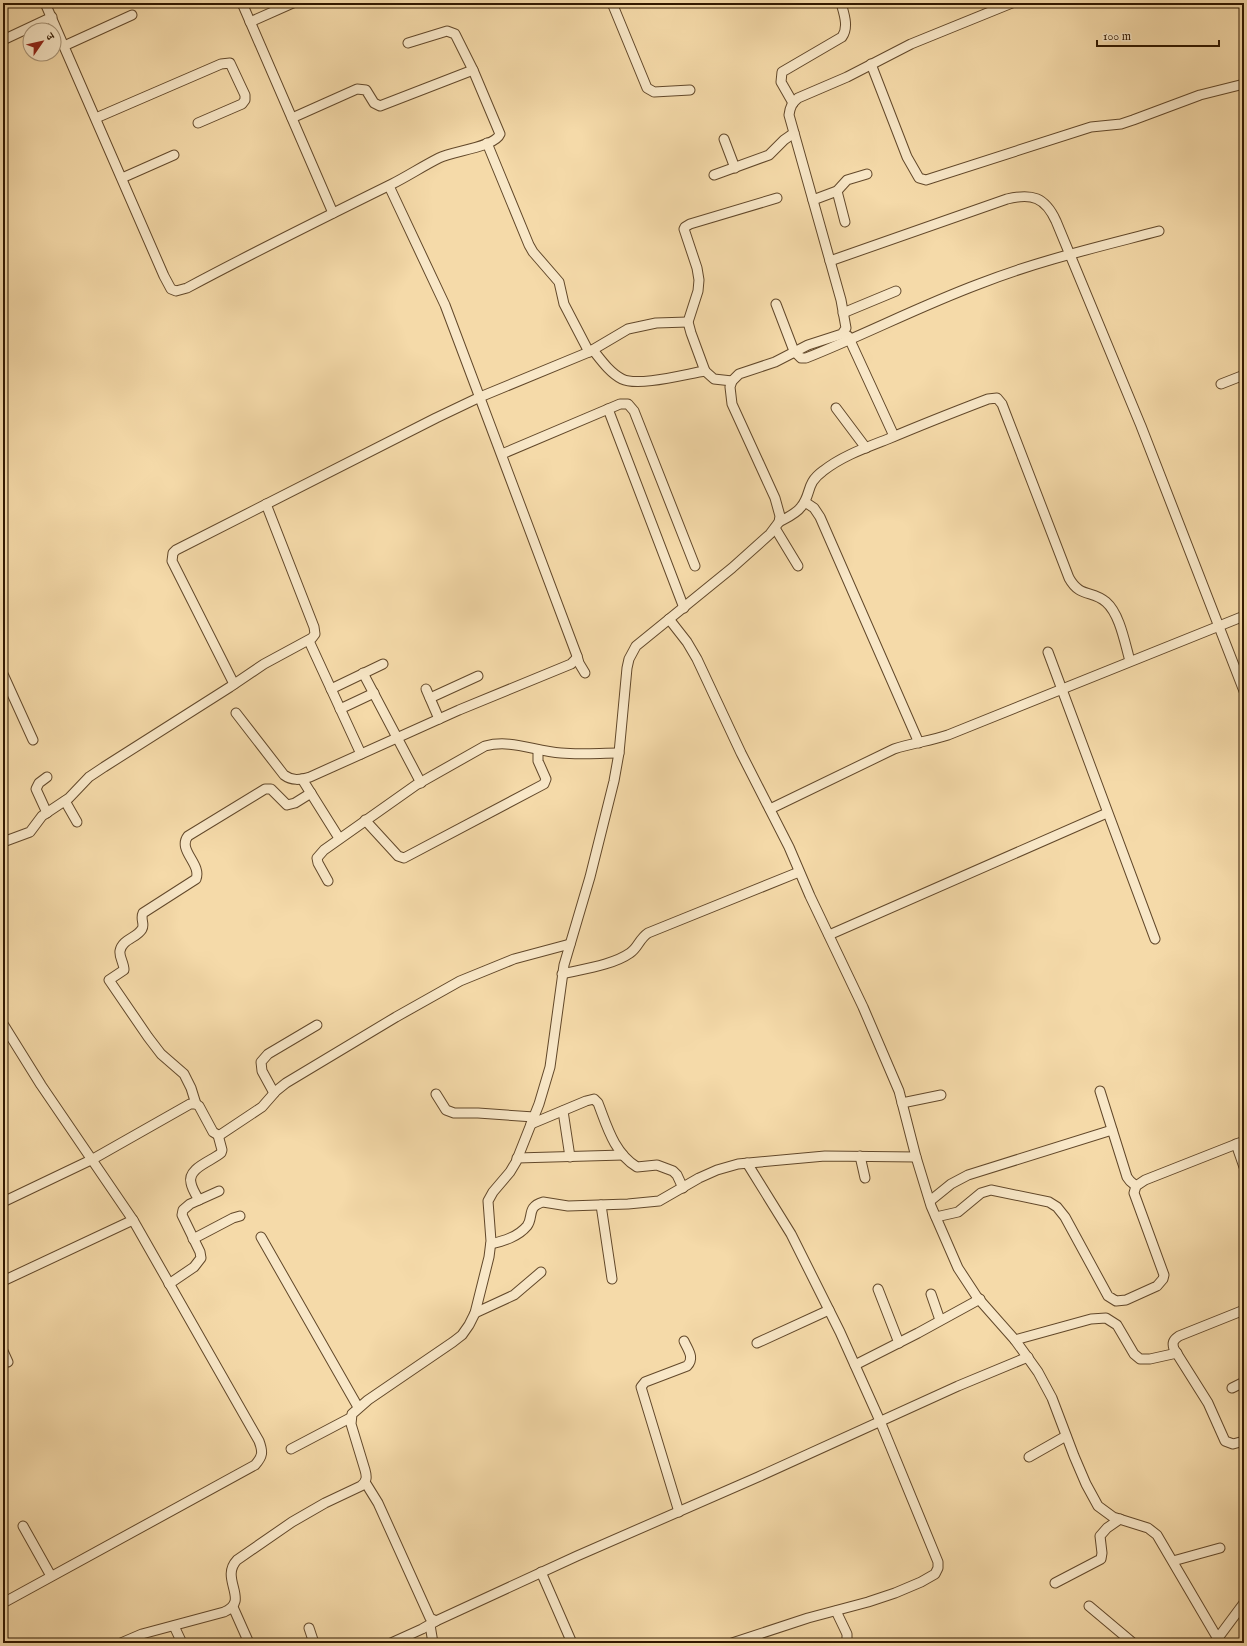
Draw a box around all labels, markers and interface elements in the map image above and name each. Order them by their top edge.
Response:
north arrow [22,22,62,62]
scale bar [1097,22,1219,48]
text: 100 m [1103,29,1131,44]
text: उ [42,30,58,44]

